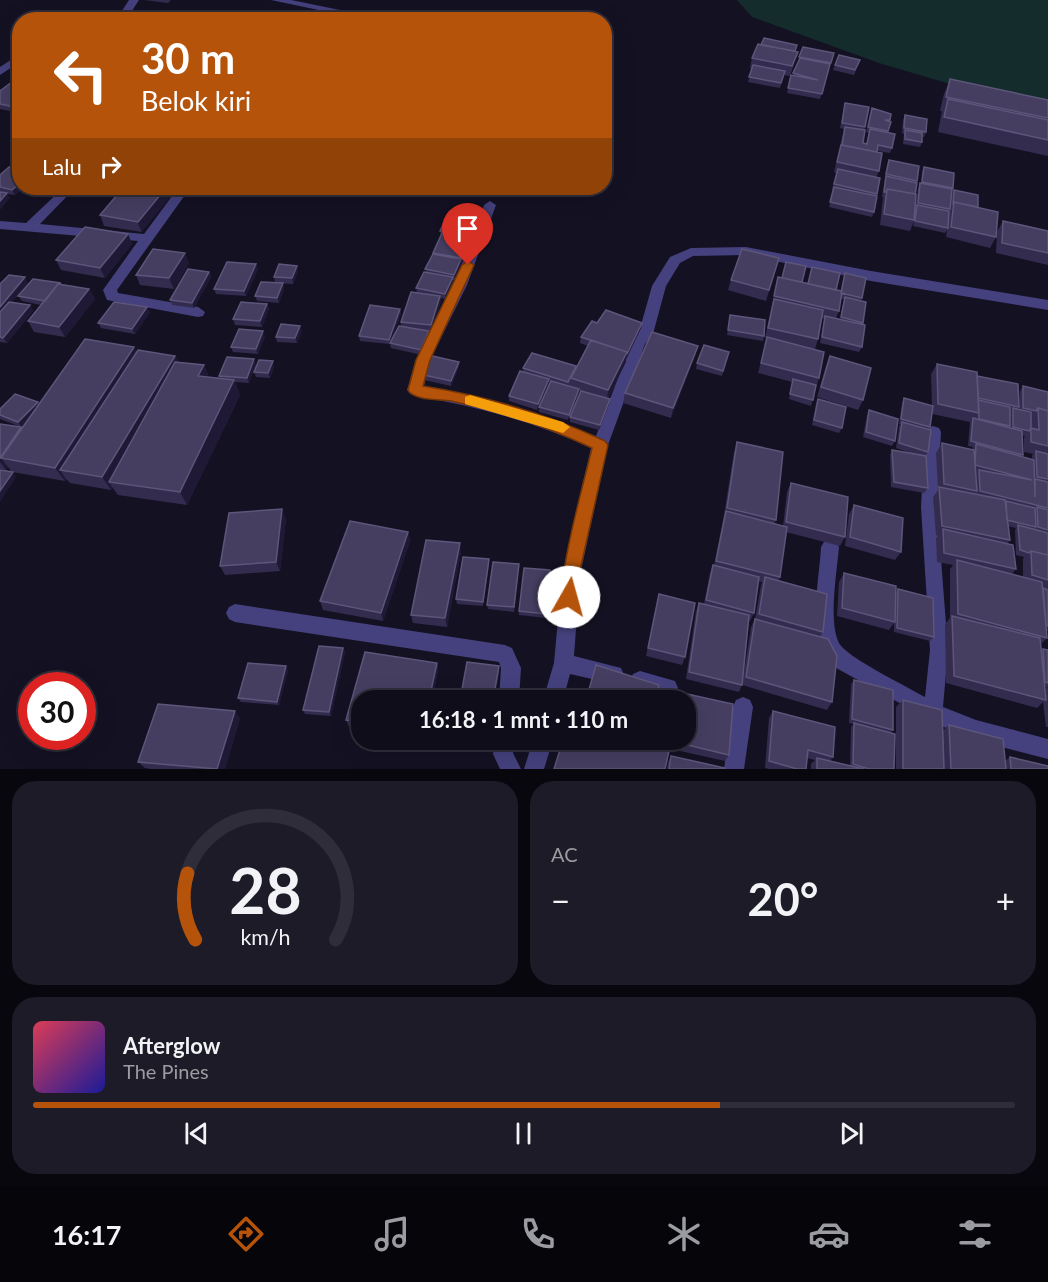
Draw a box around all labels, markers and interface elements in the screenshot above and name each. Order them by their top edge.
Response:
text: 30 m [141,33,235,83]
icon: left [42,36,120,114]
text: Belok kiri [141,84,251,117]
icon: right [94,150,127,183]
text: Lalu [42,153,82,180]
pin [442,203,493,265]
icon: arrive [451,212,484,245]
position arrow [537,565,601,629]
speed limit sign: 30 [18,672,96,750]
text: 16:18 · 1 mnt · 110 m [419,706,628,733]
text: AC [551,842,578,866]
text: 28 [229,852,301,927]
text: 20° [748,872,818,926]
text: − [551,880,570,920]
text: + [996,880,1015,920]
text: km/h [240,924,290,950]
text: Afterglow [123,1032,220,1059]
text: The Pines [123,1059,209,1083]
icon: previous [180,1117,213,1150]
icon: pause [507,1117,540,1150]
icon: next [835,1117,868,1150]
icon: directions [225,1213,267,1255]
icon: music [371,1213,413,1255]
icon: phone [517,1213,559,1255]
icon: climate [663,1213,705,1255]
icon: car [808,1213,850,1255]
icon: filters [954,1213,996,1255]
text: 16:17 [52,1218,121,1251]

